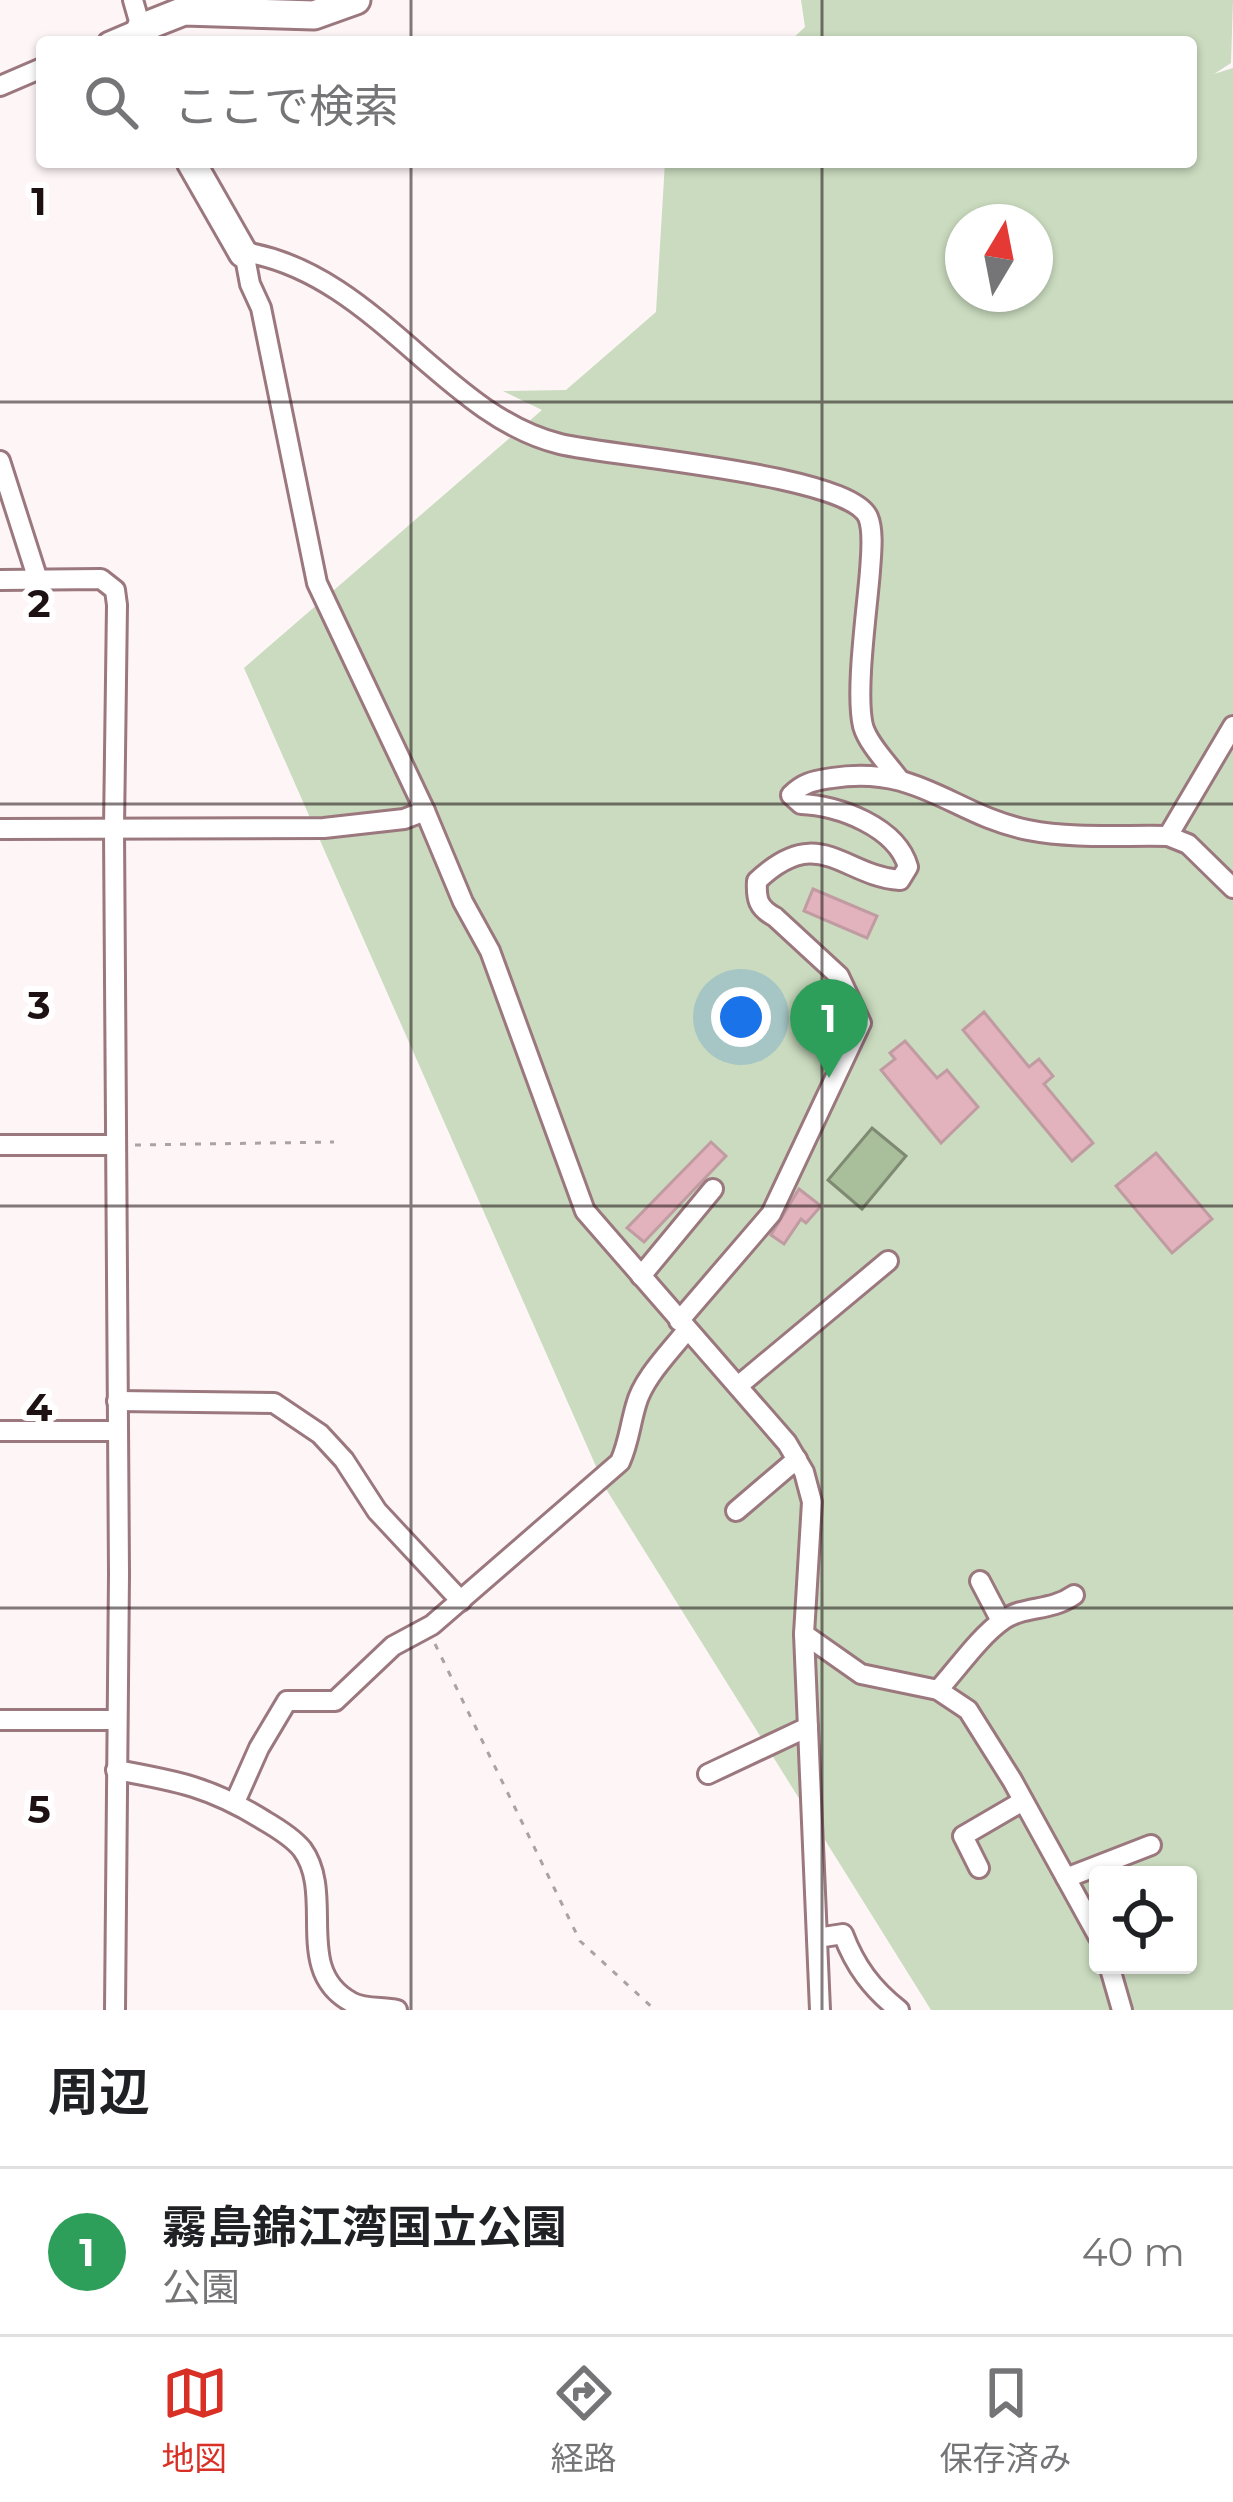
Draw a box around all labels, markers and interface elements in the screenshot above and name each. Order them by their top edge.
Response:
search box [36,36,1197,168]
icon: search [78,69,144,135]
text: ここで検索 [174,78,399,133]
text: 1 [31,177,47,225]
north arrow [945,204,1053,312]
text: 2 [27,579,51,627]
pin: 1 [790,979,868,1078]
text: 3 [26,981,51,1029]
your location [711,987,771,1047]
text: 4 [26,1383,53,1431]
text: 5 [27,1785,51,1833]
map controls [1089,1866,1197,1974]
button: locate [1089,1866,1197,1974]
text: 周辺 [48,2061,150,2123]
text: 霧島錦江湾国立公園 [162,2199,567,2254]
text: 1 [79,2228,95,2276]
text: 40 m [1082,2228,1185,2276]
text: 公園 [162,2263,240,2311]
tab: 地図 [162,2360,228,2480]
tab: 経路 [551,2360,617,2480]
tab: 保存済み [940,2360,1072,2480]

